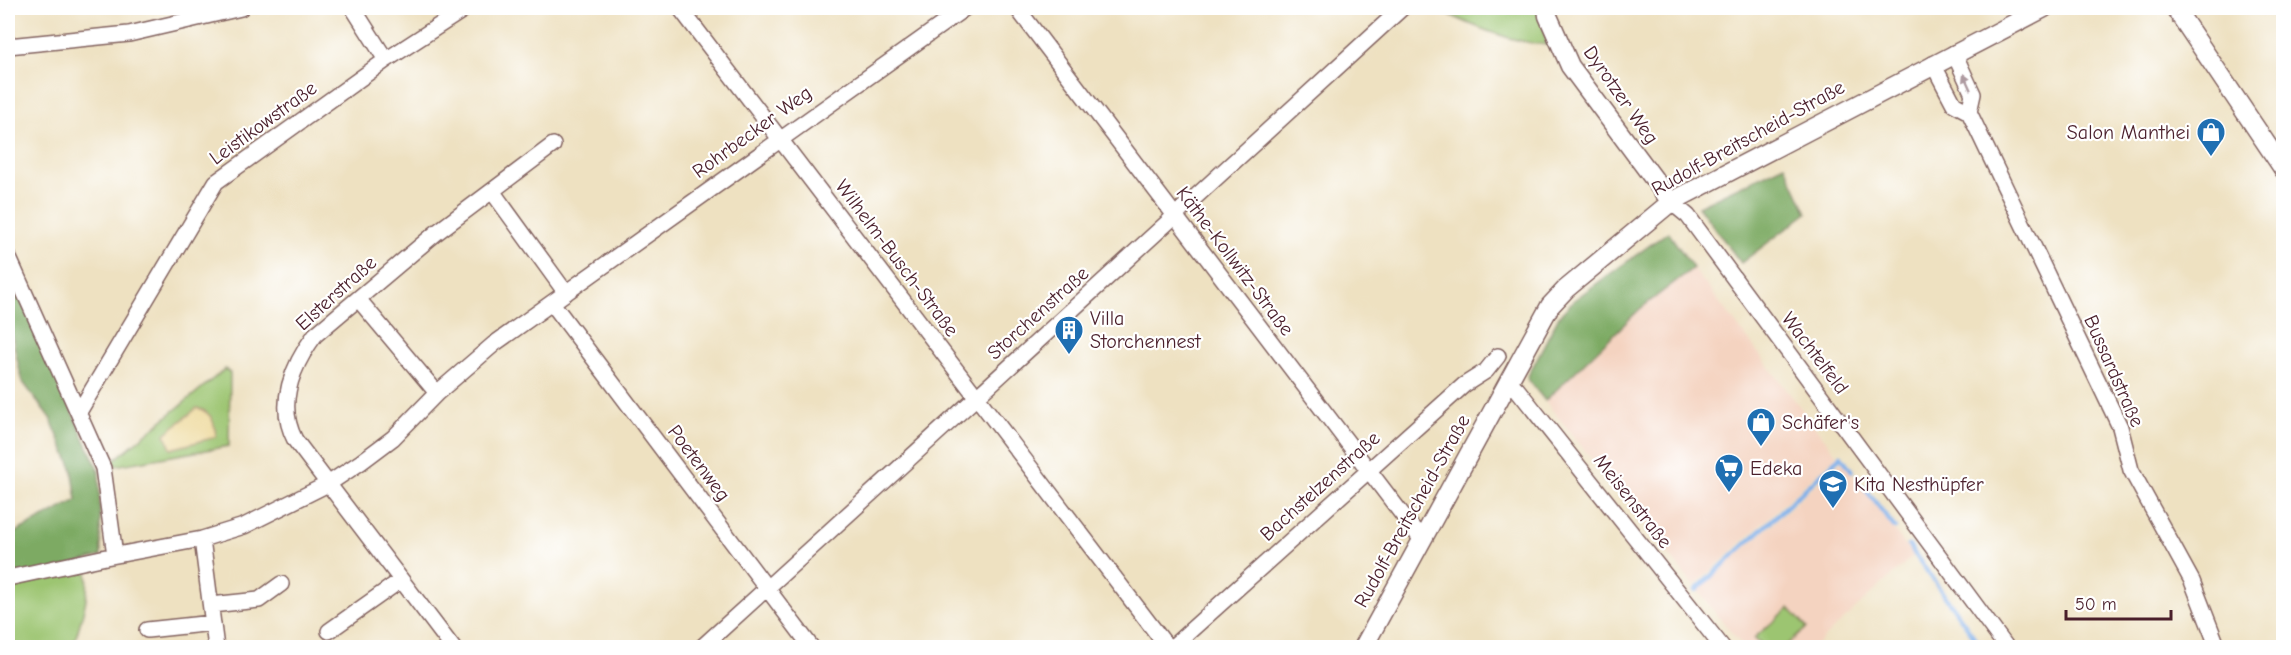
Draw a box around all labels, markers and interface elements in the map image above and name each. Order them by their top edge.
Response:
street label: Dyrotzer Weg [1579,41,1663,149]
one-way arrow [1962,72,1972,90]
street label: Rudolf-Breitscheid-Straße [1647,75,1849,201]
street label: Leistikowstraße [205,76,321,170]
street label: Rohrbecker Weg [688,81,816,183]
shop icon: Salon Manthei [2195,116,2227,158]
place label: Salon Manthei [2067,121,2190,144]
street label: Wilhelm-Busch-Straße [831,175,963,341]
street label: Käthe-Kollwitz-Straße [1171,182,1299,340]
street label: Elsterstraße [291,251,381,335]
street label: Storchenstraße [983,262,1093,364]
place label: Villa Storchennest [1090,307,1202,353]
street label: Wachtelfeld [1777,308,1853,398]
street label: Bussardstraße [2079,312,2149,430]
building icon: Villa Storchennest [1053,314,1085,356]
shop icon: Schäfer's [1745,406,1777,448]
street label: Rudolf-Breitscheid-Straße [1349,410,1475,612]
place label: Schäfer's [1782,411,1859,434]
street label: Poetenweg [663,420,735,506]
street label: Bachstelzenstraße [1256,426,1384,546]
street label: Meisenstraße [1589,449,1677,553]
supermarket icon: Edeka [1713,452,1745,494]
place label: Edeka [1750,457,1802,480]
school or university icon: Kita Nesthüpfer [1817,468,1849,510]
place label: Kita Nesthüpfer [1854,473,1984,496]
scale bar [2066,583,2171,621]
text: 50 m [2075,594,2117,615]

